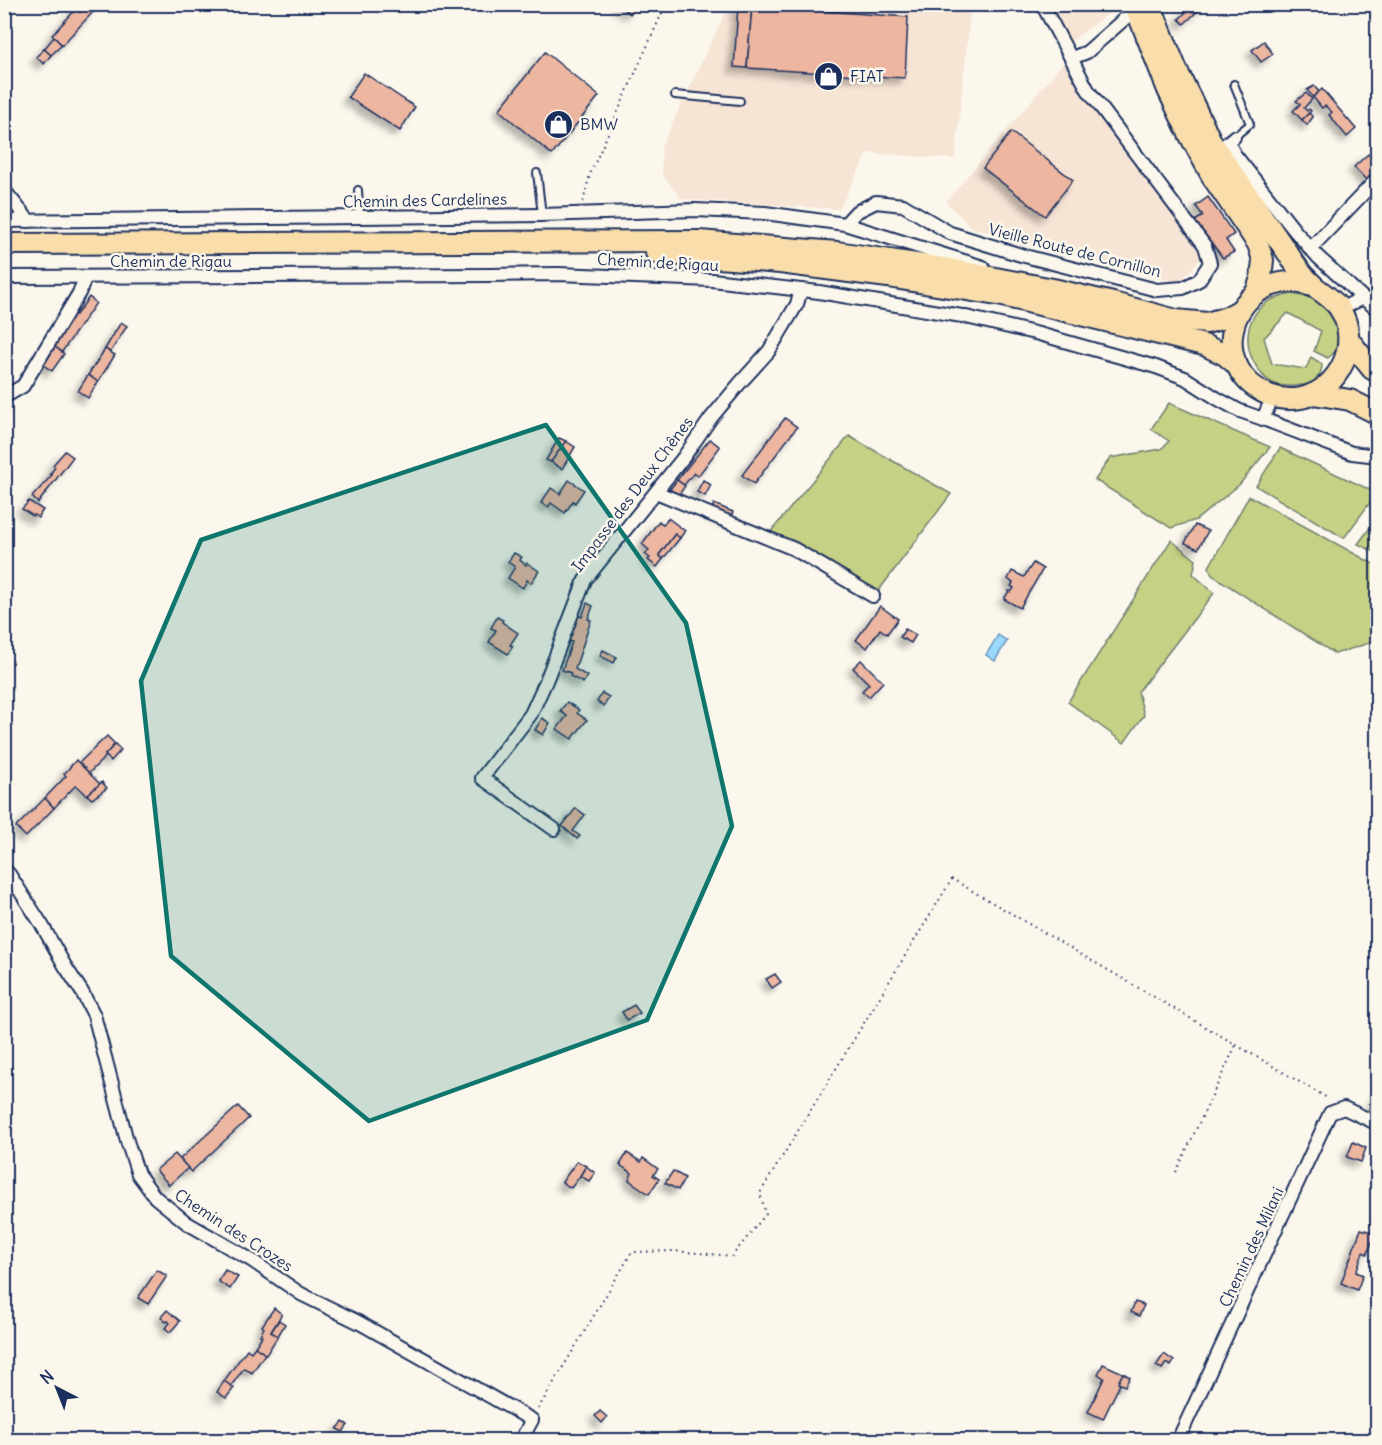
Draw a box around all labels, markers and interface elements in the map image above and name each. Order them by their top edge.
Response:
shop icon: FIAT [813,60,845,92]
place label: FIAT [850,66,884,86]
shop icon: BMW [543,108,575,140]
place label: BMW [580,114,618,134]
street label: Chemin des Cardelines [343,189,507,211]
street label: Vieille Route de Cornillon [987,219,1163,281]
street label: Chemin de Rigau [597,249,719,275]
street label: Chemin de Rigau [110,251,232,271]
street label: Impasse des Deux Chênes [567,412,697,576]
street label: Chemin des Crozes [171,1184,297,1276]
street label: Chemin des Milani [1214,1184,1288,1310]
north arrow [27,1358,87,1418]
text: N [36,1366,58,1388]

